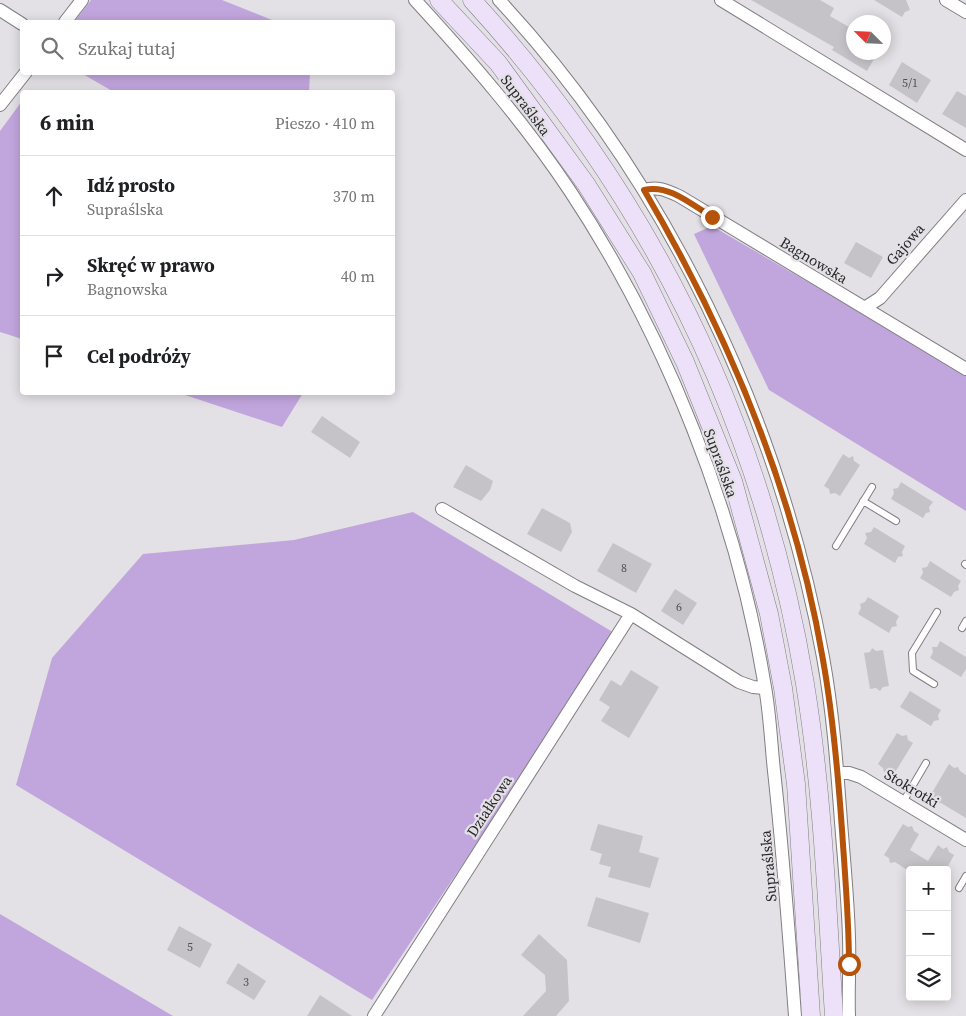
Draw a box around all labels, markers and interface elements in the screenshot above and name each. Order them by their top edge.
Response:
north arrow [846,15,891,60]
search box [20,20,395,75]
icon: search [38,34,66,62]
text: Szukaj tutaj [78,35,176,61]
street label: Supraślska [496,70,556,140]
house number: 5/1 [902,75,918,91]
text: 6 min [40,108,95,137]
text: Pieszo · 410 m [275,112,375,134]
text: Idź prosto [87,172,175,198]
icon: ahead [40,182,68,210]
text: 370 m [333,185,375,207]
text: Supraślska [87,198,164,220]
route end [701,206,724,229]
street label: Gajowa [881,218,929,269]
street label: Bagnowska [776,232,852,289]
text: Skręć w prawo [87,252,215,278]
icon: right [40,262,68,290]
text: 40 m [341,265,375,287]
text: Bagnowska [87,278,168,300]
icon: arrive [40,342,68,370]
text: Cel podróży [87,343,191,369]
street label: Supraślska [699,426,743,501]
house number: 8 [621,560,627,576]
house number: 6 [676,599,682,615]
street label: Stokrotki [881,763,943,813]
street label: Działkowa [461,771,517,841]
street label: Supraślska [754,829,782,903]
map controls [906,866,951,1001]
button: + [906,866,951,911]
button: − [906,911,951,956]
house number: 5 [187,939,193,955]
route start [838,953,861,976]
button: layers [906,956,951,1001]
house number: 3 [243,974,249,990]

